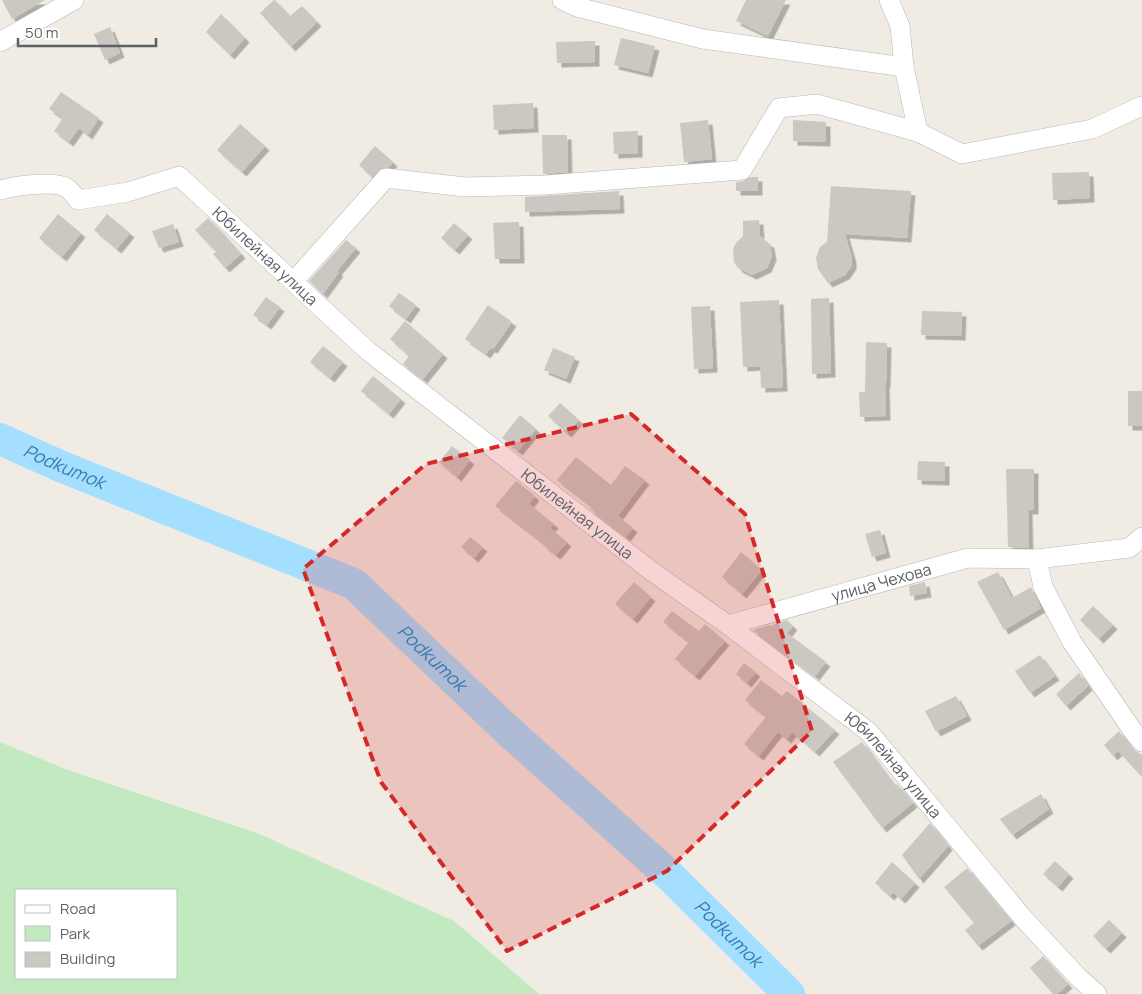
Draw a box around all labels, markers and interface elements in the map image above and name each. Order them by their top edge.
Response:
scale bar [18,15,155,47]
text: 50 m [25,22,59,43]
street label: Юбилейная улица [208,201,323,310]
water label: Podkumok [20,438,112,495]
street label: Юбилейная улица [517,463,638,564]
street label: улица Чехова [829,558,934,607]
water label: Podkumok [393,619,474,698]
street label: Юбилейная улица [840,706,947,823]
legend [15,889,178,979]
water label: Podkumok [690,894,770,974]
text: Road [60,898,96,919]
text: Park [60,923,90,944]
text: Building [60,948,115,969]

